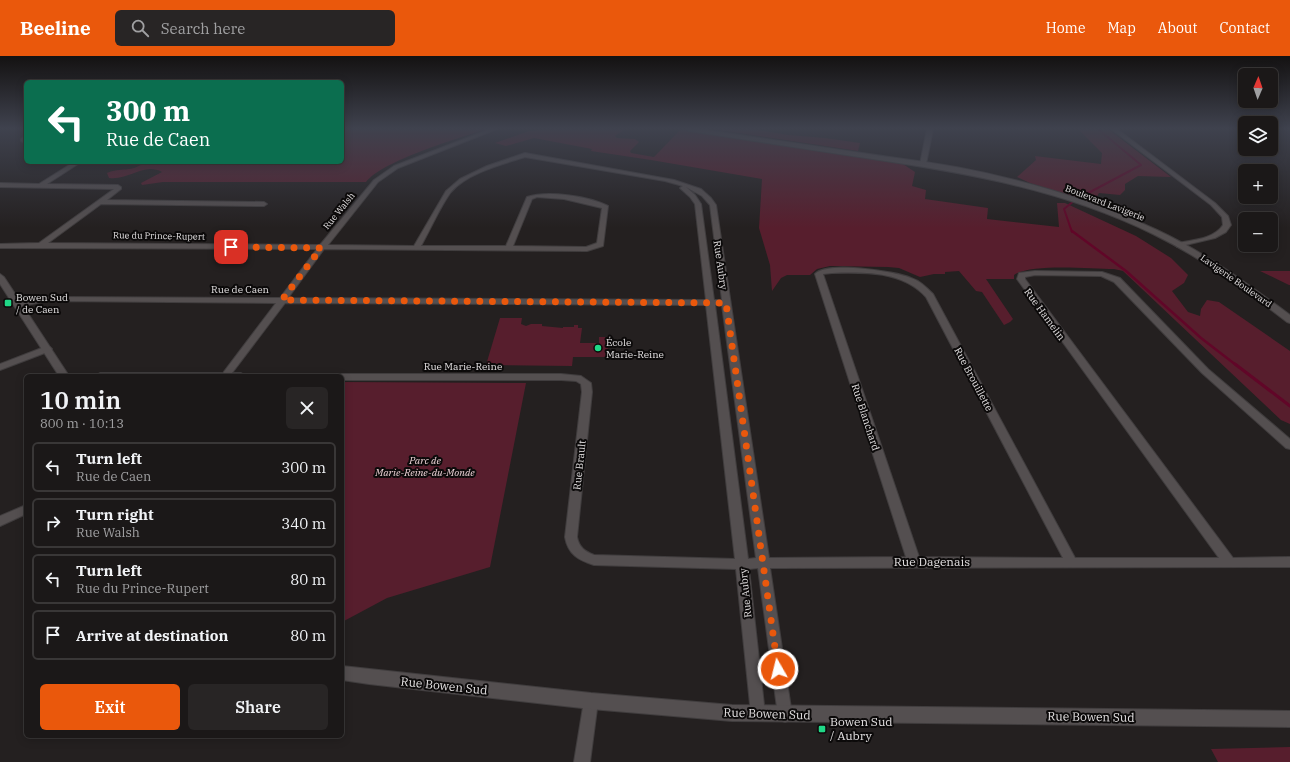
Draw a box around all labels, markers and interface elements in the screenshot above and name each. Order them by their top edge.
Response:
search box [115,10,395,46]
text: Beeline [20,16,91,40]
icon: search [129,17,151,39]
text: Search here [161,19,245,38]
text: Home [1046,19,1085,37]
text: Map [1107,19,1136,37]
text: About [1158,19,1197,37]
text: Contact [1219,19,1270,37]
north arrow [1238,68,1278,108]
map controls [1238,68,1278,252]
text: 300 m [106,92,190,129]
icon: left [40,96,92,148]
button: layers [1238,116,1278,156]
text: Rue de Caen [106,128,210,151]
button: + [1238,164,1278,204]
street label: Boulevard Lavigerie [1064,182,1147,223]
street label: Rue Walsh [320,190,357,231]
button: − [1238,212,1278,252]
street label: Rue du Prince-Rupert [113,229,205,242]
pin [214,230,248,264]
icon: arrive [220,236,242,258]
street label: Rue Aubry [711,240,730,291]
street label: Lavigerie Boulevard [1199,252,1274,310]
street label: Rue de Caen [211,283,270,296]
street label: Rue Hamelin [1021,286,1068,343]
place label: Bowen Sud / de Caen [16,291,68,316]
marker: Bowen Sud / de Caen [3,298,13,308]
place label: École Marie-Reine [606,336,664,361]
marker: École Marie-Reine [593,343,603,353]
street label: Rue Brouillette [951,345,996,413]
street label: Rue Marie-Reine [424,360,502,373]
street label: Rue Blanchard [849,382,882,452]
text: 10 min [40,384,121,416]
button: close [286,387,328,429]
text: 800 m · 10:13 [40,415,124,432]
street label: Rue Brault [570,439,589,491]
text: Turn left [76,449,142,468]
park label: Parc de Marie-Reine-du-Monde [374,454,475,479]
icon: left [42,456,64,478]
text: 300 m [281,458,326,477]
text: Rue de Caen [76,468,151,485]
text: Turn right [76,505,154,524]
icon: right [42,512,64,534]
text: 340 m [281,514,326,533]
text: Rue Walsh [76,524,140,541]
street label: Rue Dagenais [894,554,970,569]
text: Turn left [76,561,142,580]
street label: Rue Aubry [736,567,755,618]
icon: left [42,568,64,590]
text: 80 m [290,570,326,589]
text: Rue du Prince-Rupert [76,580,209,597]
icon: arrive [42,624,64,646]
text: Arrive at destination [76,626,228,645]
text: 80 m [290,626,326,645]
position arrow [757,648,799,690]
street label: Rue Bowen Sud [400,673,488,698]
button: Exit [40,684,180,730]
button: Share [188,684,328,730]
street label: Rue Bowen Sud [723,704,811,723]
street label: Rue Bowen Sud [1047,708,1135,725]
place label: Bowen Sud / Aubry [830,714,893,743]
marker: Bowen Sud / Aubry [817,724,827,734]

